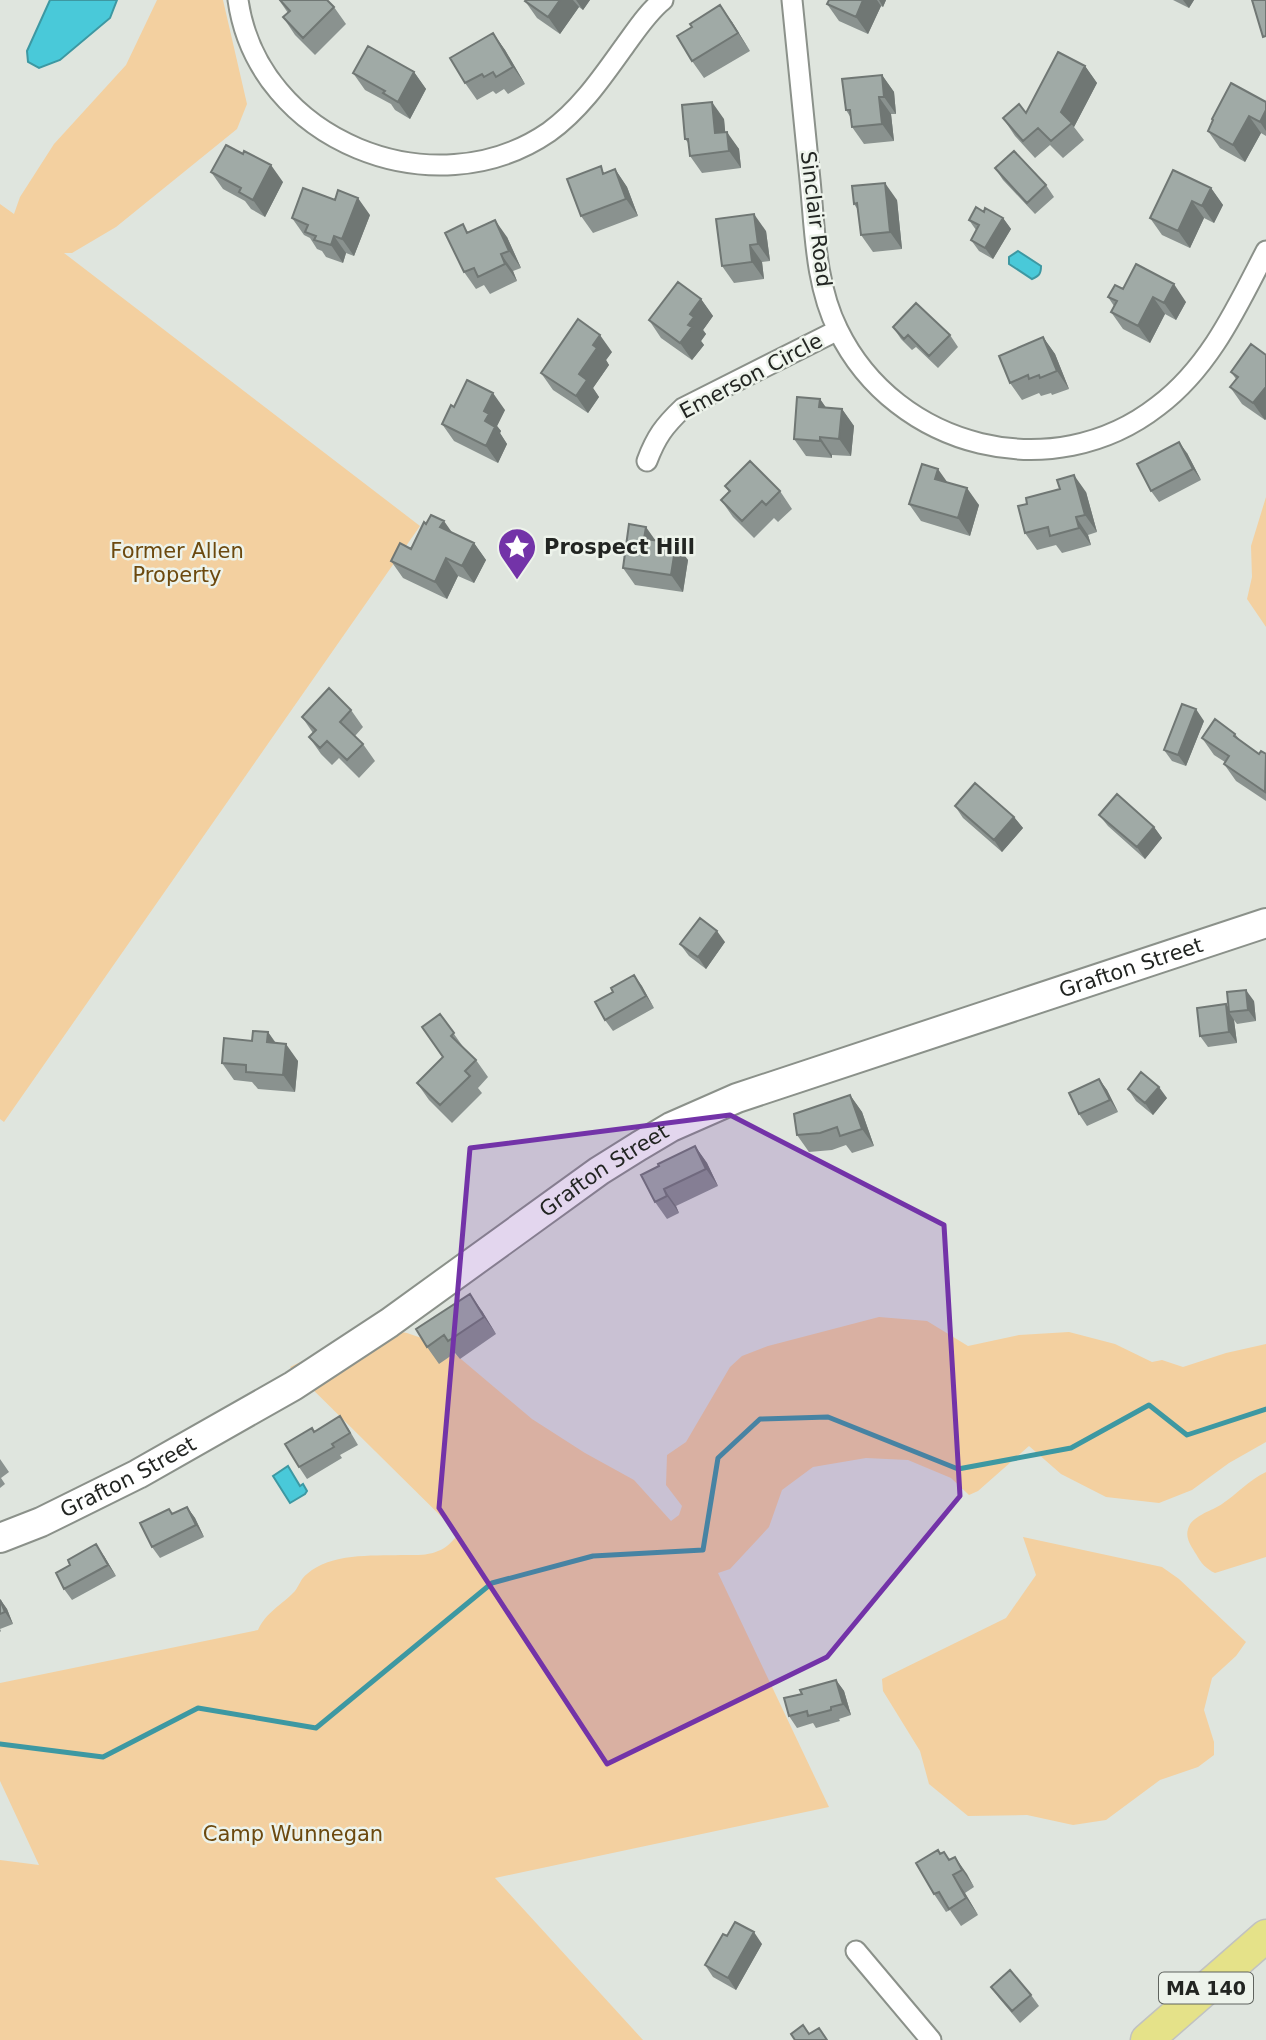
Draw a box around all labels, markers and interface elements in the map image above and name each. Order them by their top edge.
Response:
street label: Sinclair Road [796,150,836,288]
street label: Emerson Circle [676,328,826,424]
place icon: Prospect Hill [496,526,538,581]
place label: Prospect Hill [544,535,695,559]
park label: Former Allen Property [110,539,244,587]
street label: Grafton Street [1056,933,1206,1003]
street label: Grafton Street [535,1119,673,1222]
street label: Grafton Street [56,1432,200,1523]
park label: Camp Wunnegan [203,1822,383,1846]
road number: MA 140 [1159,1972,1253,2004]

